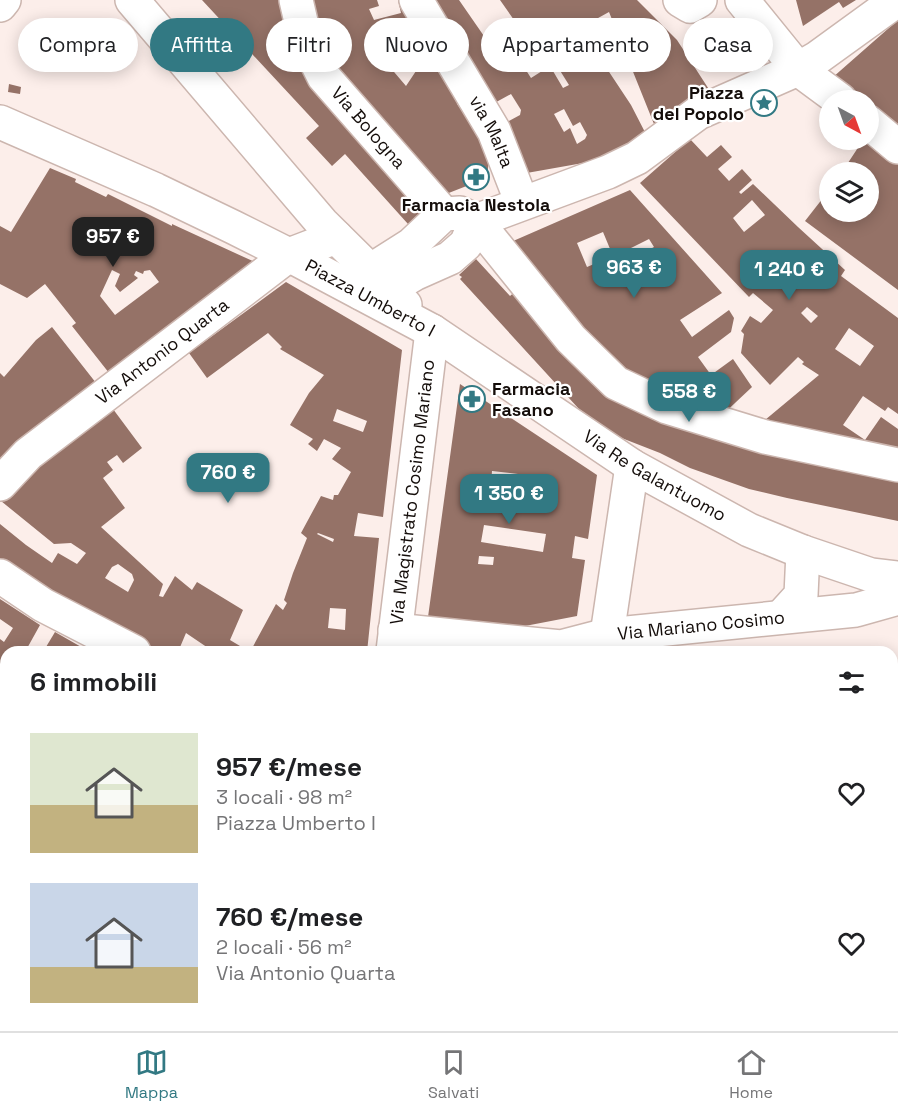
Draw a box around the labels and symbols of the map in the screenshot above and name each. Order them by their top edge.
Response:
street label: Via Bologna [327,81,411,173]
place label: Piazza del Popolo [653,81,745,125]
place icon: Piazza del Popolo [749,88,779,118]
north arrow [819,90,879,150]
street label: via Malta [464,91,519,171]
pharmacy icon: Farmacia Nestola [461,162,491,192]
place label: Farmacia Nestola [402,193,551,216]
pin: 957 € [71,217,155,268]
pin: 963 € [592,248,676,299]
pin: 1 240 € [734,250,844,301]
street label: Piazza Umberto I [301,254,439,342]
street label: Via Antonio Quarta [91,293,233,409]
street label: Via Magistrato Cosimo Mariano [384,358,439,626]
pin: 558 € [647,372,731,423]
place label: Farmacia Fasano [492,377,571,421]
pharmacy icon: Farmacia Fasano [457,384,487,414]
street label: Via Re Galantuomo [579,424,730,526]
pin: 760 € [186,453,270,504]
pin: 1 350 € [454,474,564,525]
street label: Via Mariano Cosimo [616,605,786,645]

